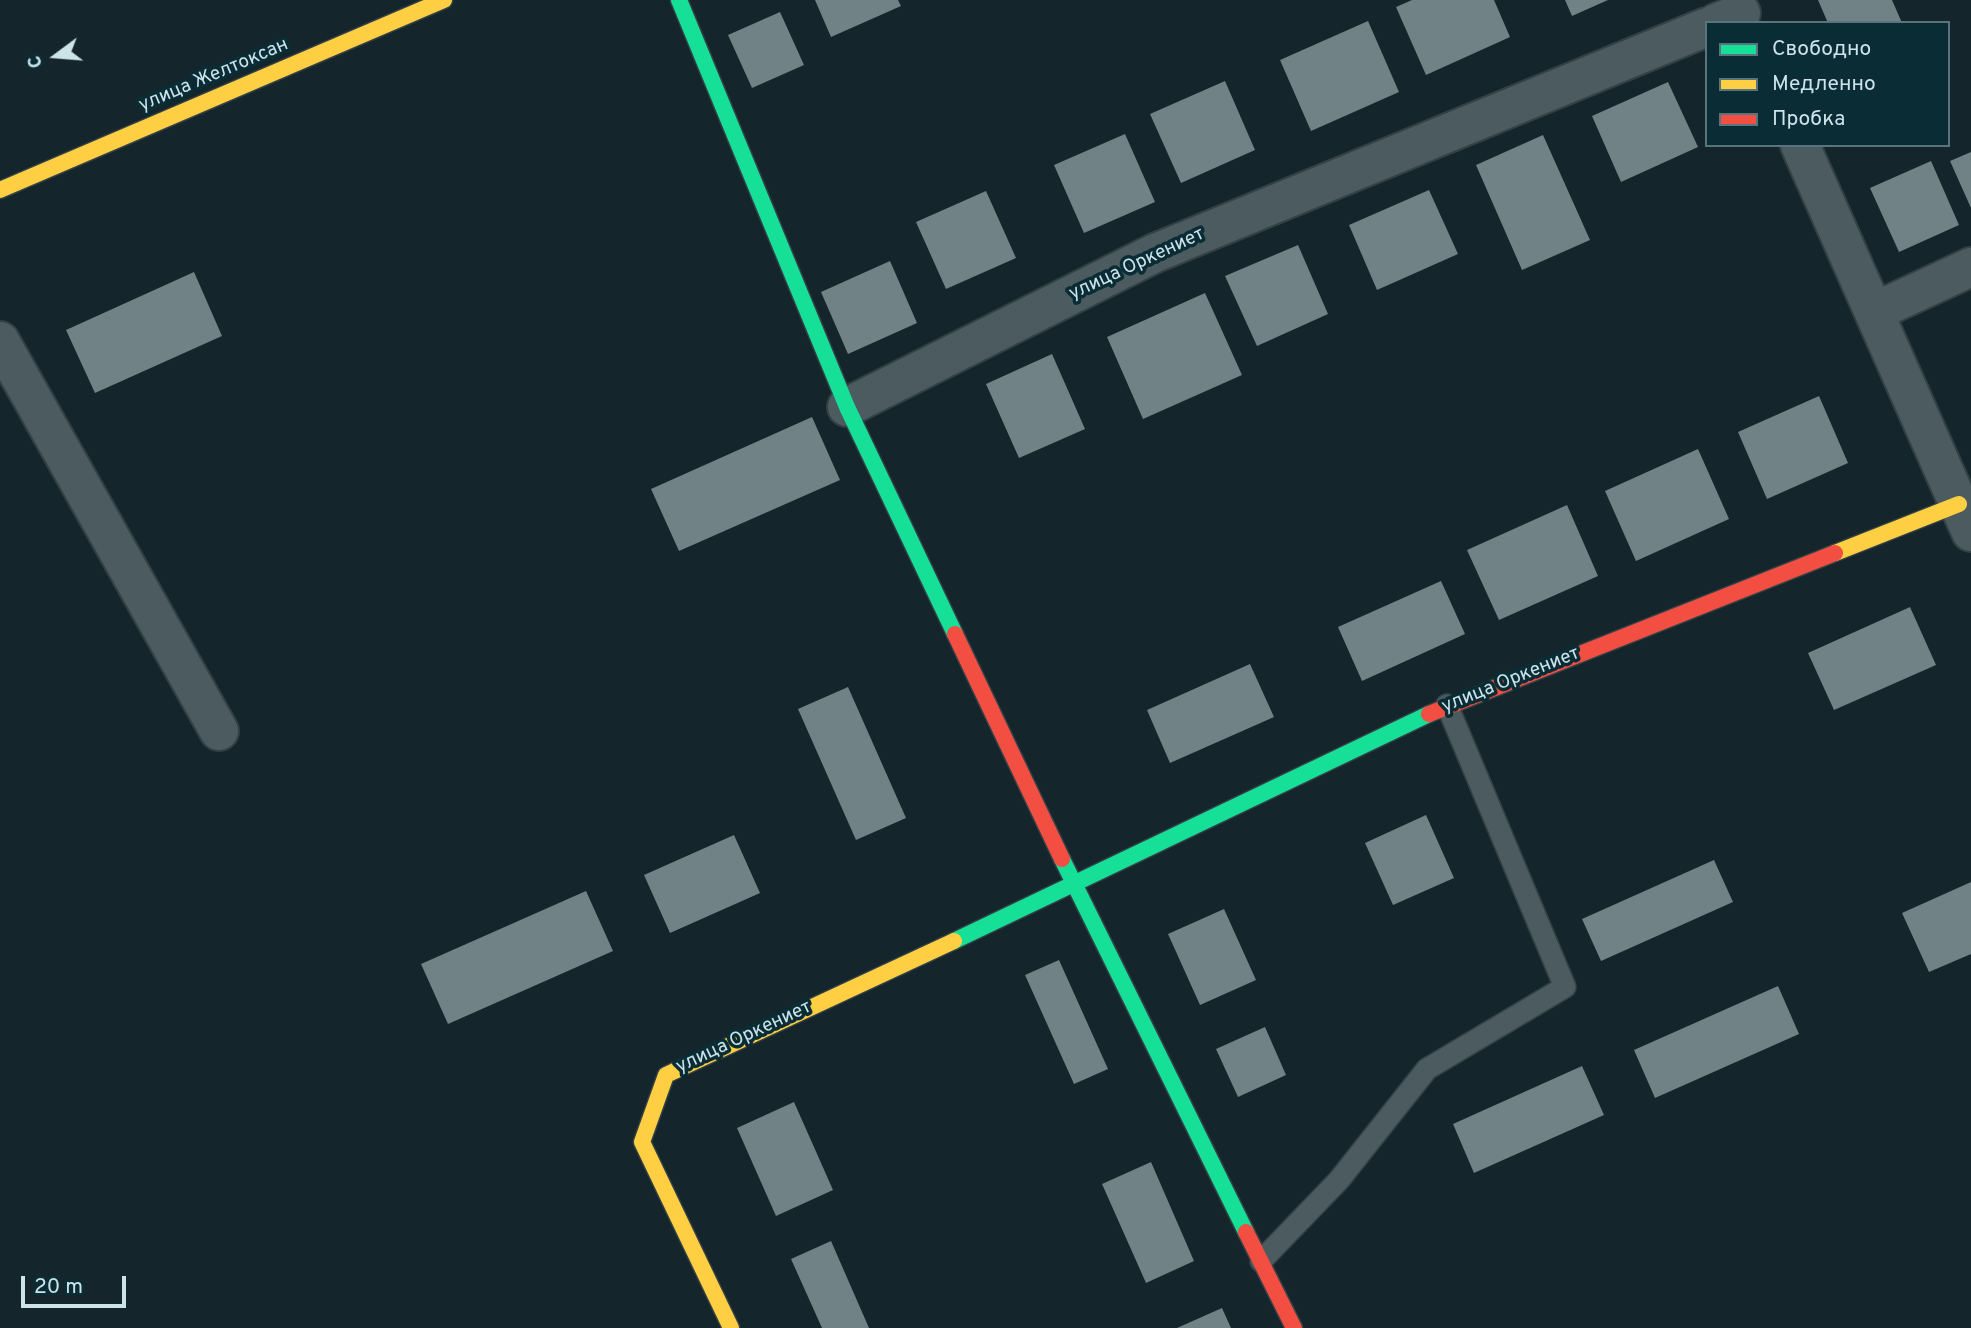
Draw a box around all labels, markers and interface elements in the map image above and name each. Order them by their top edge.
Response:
north arrow [21,21,91,91]
legend [1705,21,1950,147]
street label: улица Желтоксан [136,34,292,118]
text: Свободно [1772,36,1871,63]
text: С [23,53,49,71]
text: Медленно [1772,71,1876,98]
text: Пробка [1772,106,1845,133]
street label: улица Оркениет [1066,224,1208,306]
street label: улица Оркениет [1439,643,1583,719]
street label: улица Оркениет [673,997,815,1079]
scale bar [24,1262,130,1306]
text: 20 m [34,1274,83,1301]

